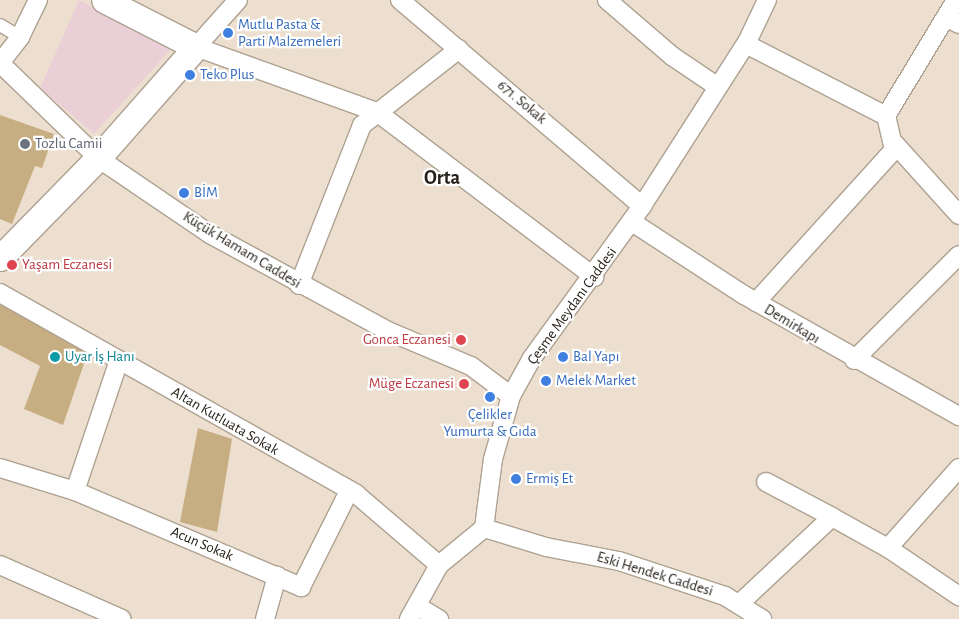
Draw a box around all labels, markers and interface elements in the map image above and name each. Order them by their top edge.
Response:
place label: Mutlu Pasta & Parti Malzemeleri [238,15,341,50]
marker: Mutlu Pasta & Parti Malzemeleri [222,27,234,39]
place label: Teko Plus [200,66,254,84]
marker: Teko Plus [184,69,196,81]
street label: 671. Sokak [494,76,550,128]
place label: Tozlu Camii [35,135,102,153]
marker: Tozlu Camii [19,138,31,150]
district label: Orta [424,166,460,190]
place label: BİM [194,184,218,202]
marker: BİM [178,187,190,199]
street label: Küçük Hamam Caddesi [180,208,304,292]
street label: Çeşme Meydanı Caddesi [523,244,621,368]
place label: Yaşam Eczanesi [22,256,112,274]
marker: Yaşam Eczanesi [6,259,18,271]
street label: Demirkapı [761,300,823,348]
place label: Gonca Eczanesi [363,331,451,349]
marker: Gonca Eczanesi [455,334,467,346]
place label: Uyar İş Hanı [65,348,135,366]
place label: Bal Yapı [573,348,619,366]
marker: Uyar İş Hanı [49,351,61,363]
marker: Bal Yapı [557,351,569,363]
place label: Melek Market [556,372,636,390]
place label: Müge Eczanesi [369,375,454,393]
marker: Melek Market [540,375,552,387]
marker: Müge Eczanesi [458,378,470,390]
street label: Altan Kutluata Sokak [168,383,282,459]
marker: Çelikler Yumurta & Gıda [484,391,496,403]
place label: Çelikler Yumurta & Gıda [443,405,537,440]
place label: Ermiş Et [526,470,573,488]
marker: Ermiş Et [510,473,522,485]
street label: Acun Sokak [168,523,236,565]
street label: Eski Hendek Caddesi [595,548,715,600]

